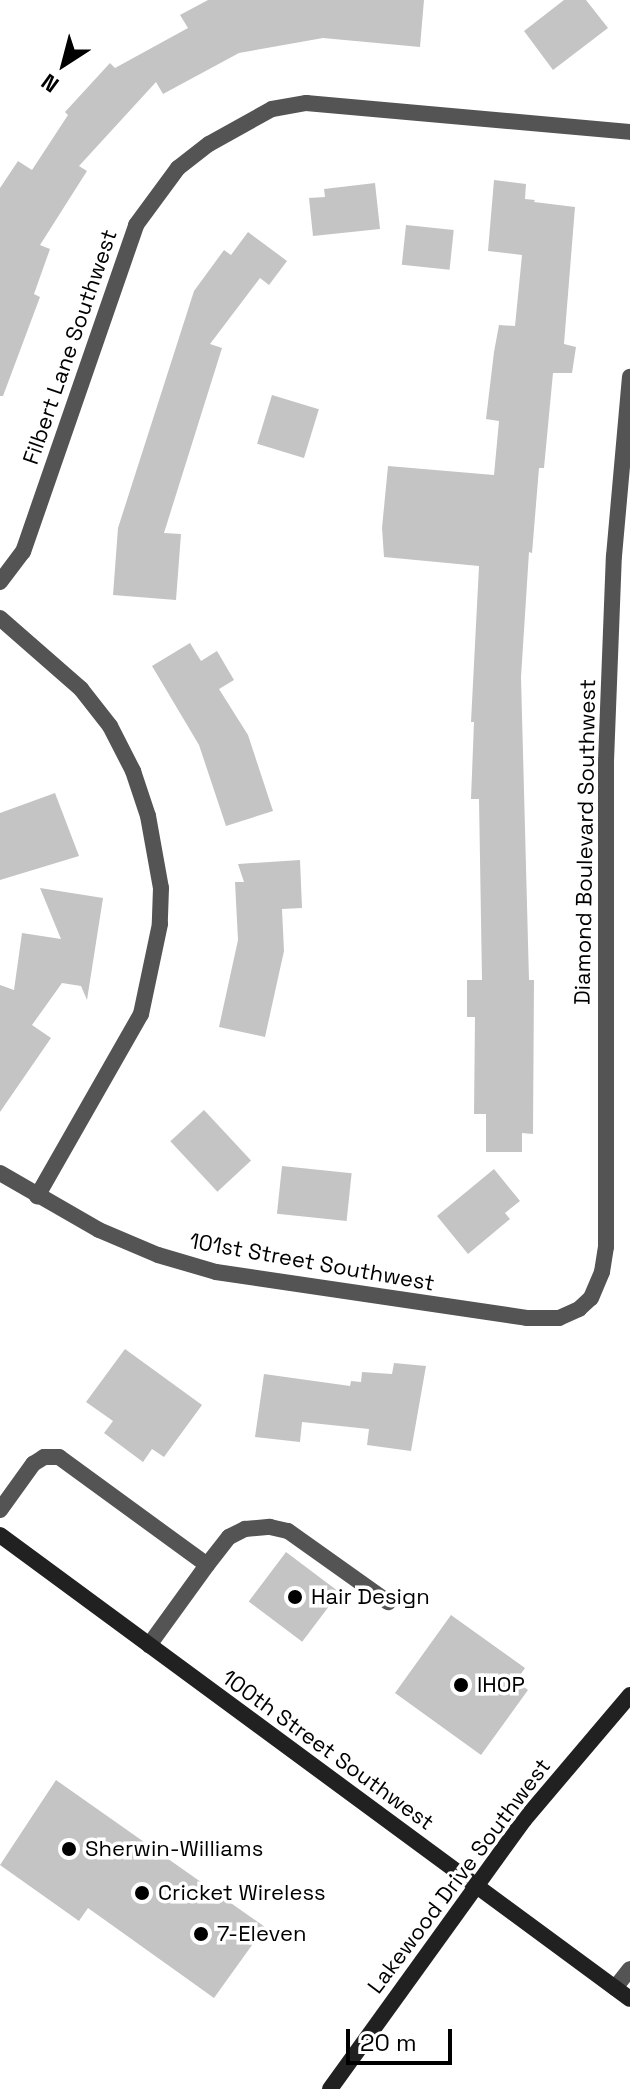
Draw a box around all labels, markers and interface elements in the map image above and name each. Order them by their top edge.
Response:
north arrow [24,24,104,104]
text: N [36,68,64,99]
street label: Filbert Lane Southwest [17,226,123,468]
street label: Diamond Boulevard Southwest [569,679,601,1005]
street label: 101st Street Southwest [187,1227,437,1297]
place label: Hair Design [311,1584,430,1610]
marker: Hair Design [286,1588,304,1606]
street label: 100th Street Southwest [217,1664,439,1836]
place label: IHOP [477,1672,525,1698]
marker: IHOP [452,1676,470,1694]
street label: Lakewood Drive Southwest [362,1753,556,1999]
place label: Sherwin-Williams [85,1836,263,1862]
marker: Sherwin-Williams [60,1840,78,1858]
place label: Cricket Wireless [158,1880,326,1906]
marker: Cricket Wireless [133,1884,151,1902]
place label: 7-Eleven [217,1921,306,1947]
marker: 7-Eleven [192,1925,210,1943]
scale bar [350,2013,456,2063]
text: 20 m [360,2027,417,2058]

